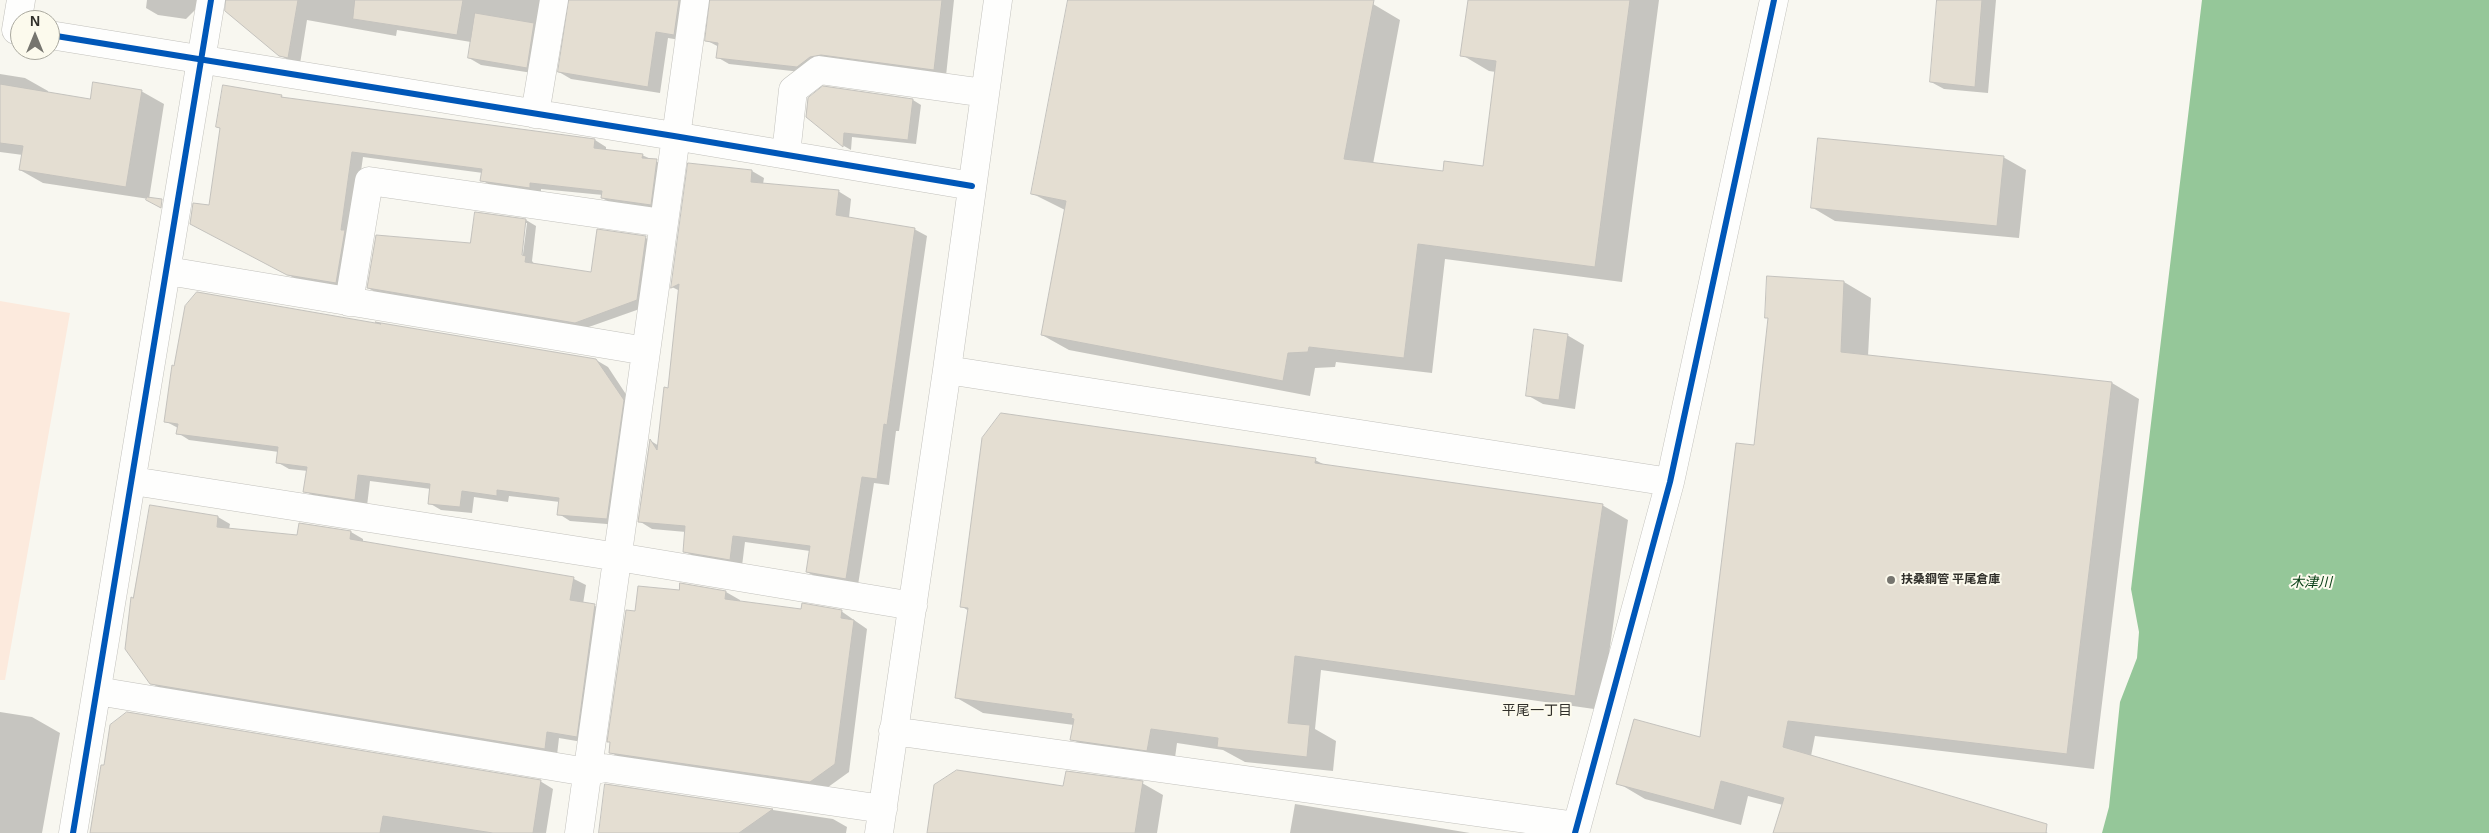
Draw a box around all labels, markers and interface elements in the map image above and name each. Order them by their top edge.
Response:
north arrow [10,10,60,60]
text: N [30,13,40,29]
place label: 扶桑鋼管 平尾倉庫 [1901,573,2000,587]
marker: 扶桑鋼管 平尾倉庫 [1885,574,1897,586]
water label: 木津川 [2290,575,2332,591]
district label: 平尾一丁目 [1502,703,1572,719]

